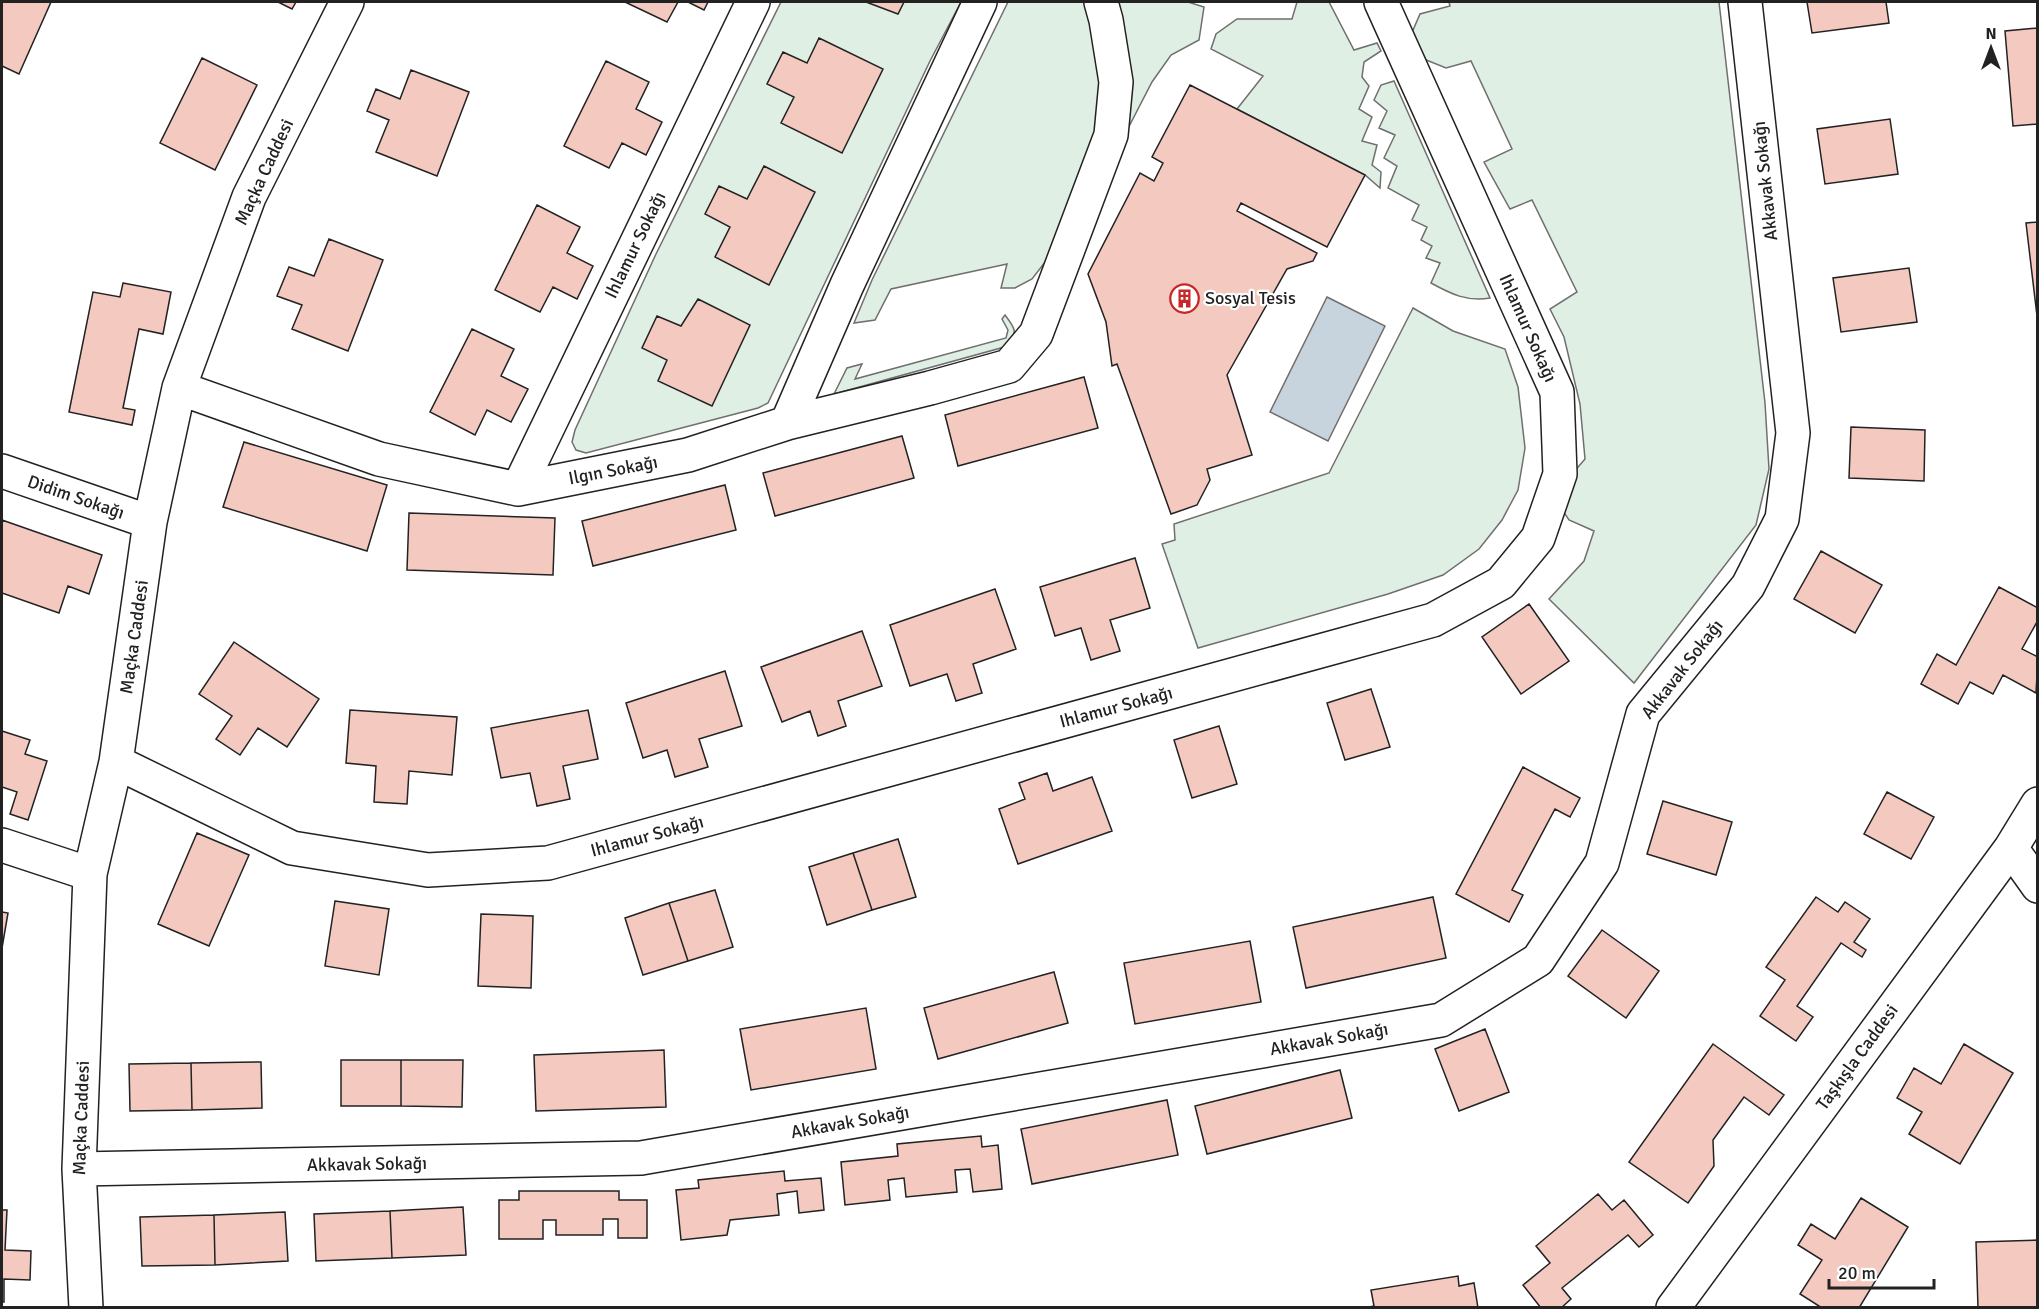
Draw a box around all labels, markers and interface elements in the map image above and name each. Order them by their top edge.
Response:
north arrow [1961,18,2021,78]
text: N [1985,24,1997,44]
street label: Maçka Caddesi [230,115,298,229]
street label: Akkavak Sokağı [1748,120,1782,242]
street label: Ihlamur Sokağı [600,188,670,302]
street label: Ihlamur Sokağı [1494,270,1562,386]
building icon: Sosyal Tesis [1168,282,1200,314]
place label: Sosyal Tesis [1205,287,1296,309]
street label: Ilgın Sokağı [567,451,659,489]
street label: Didim Sokağı [25,470,127,524]
street label: Maçka Caddesi [115,579,153,695]
street label: Akkavak Sokağı [1636,615,1728,723]
street label: Ihlamur Sokağı [1057,681,1175,733]
street label: Ihlamur Sokağı [588,810,706,862]
street label: Taşkışla Caddesi [1811,1000,1903,1114]
street label: Akkavak Sokağı [1268,1018,1390,1060]
street label: Maçka Caddesi [68,1060,94,1176]
street label: Akkavak Sokağı [789,1101,911,1143]
street label: Akkavak Sokağı [307,1152,427,1176]
scale bar [1829,1252,1934,1290]
text: 20 m [1838,1262,1876,1284]

